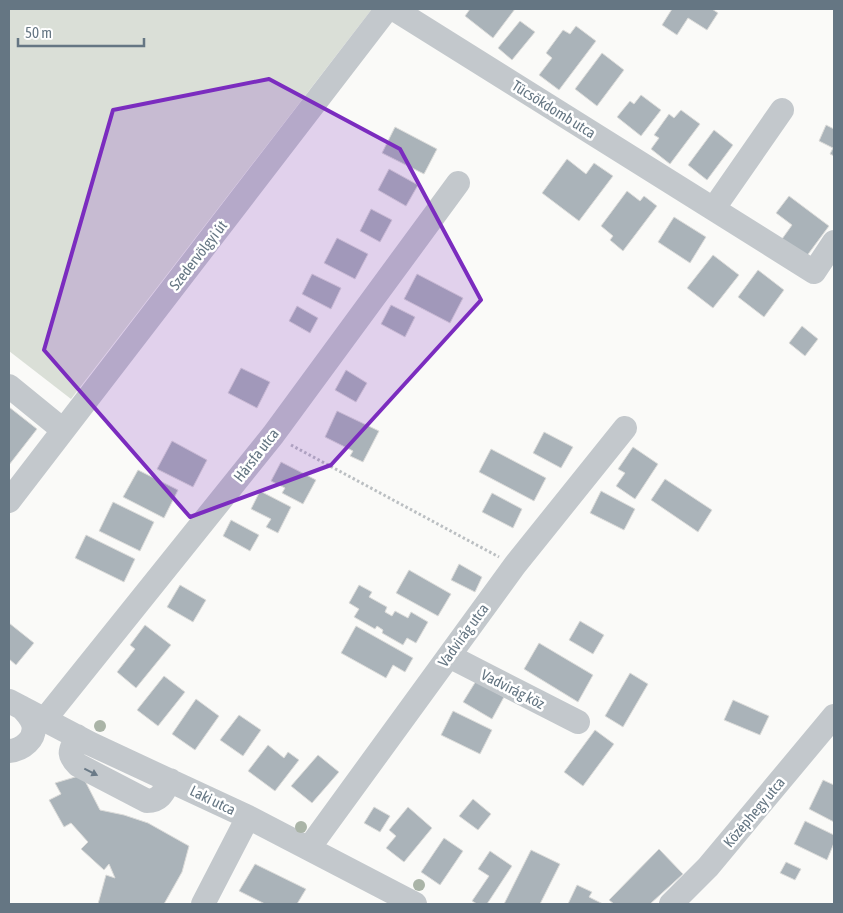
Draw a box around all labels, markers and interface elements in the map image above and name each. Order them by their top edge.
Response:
scale bar [18,15,144,47]
text: 50 m [25,24,52,41]
street label: Tücsökdomb utca [509,77,599,141]
street label: Szedervölgyi út [166,217,230,293]
street label: Hársfa utca [230,425,282,485]
street label: Vadvirág utca [434,600,492,670]
street label: Vadvirág köz [478,666,548,712]
one-way arrow [84,768,98,776]
street label: Középhegy utca [720,774,788,850]
street label: Laki utca [188,782,238,818]

